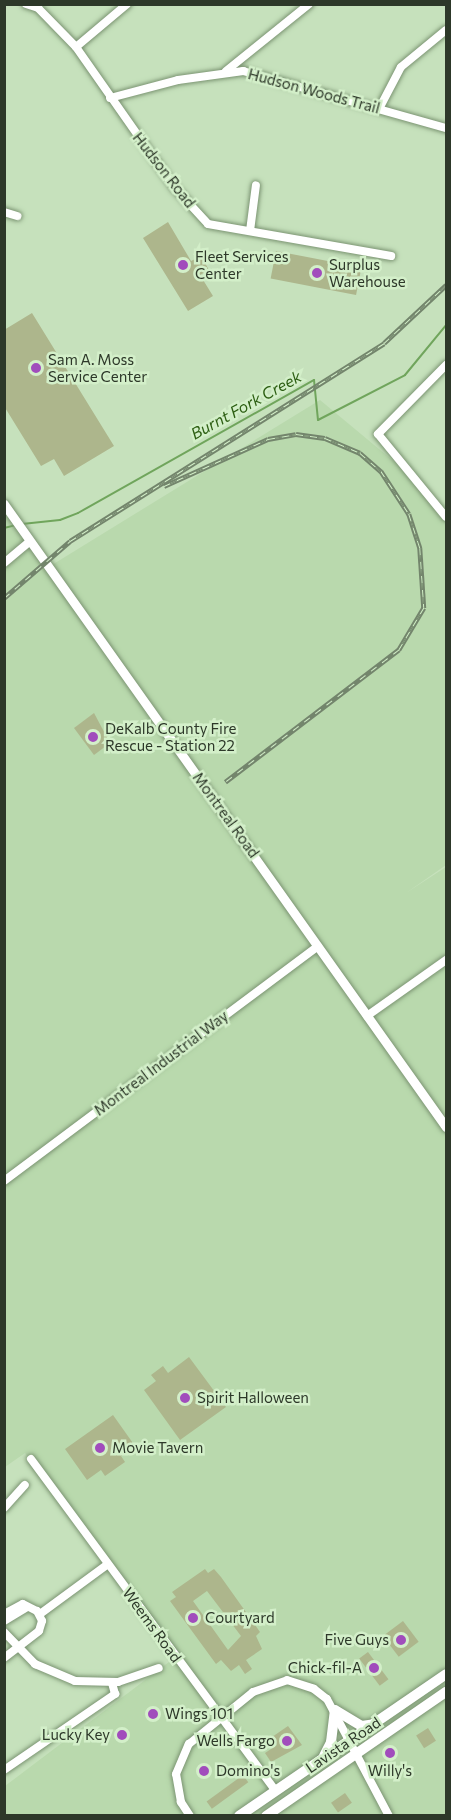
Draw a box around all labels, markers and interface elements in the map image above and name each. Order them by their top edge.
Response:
street label: Hudson Woods Trail [246,65,382,117]
street label: Hudson Road [129,129,199,211]
place label: Fleet Services Center [195,247,289,282]
place label: Surplus Warehouse [329,255,406,290]
marker: Fleet Services Center [176,258,190,272]
marker: Surplus Warehouse [310,266,324,280]
place label: Sam A. Moss Service Center [48,350,147,385]
marker: Sam A. Moss Service Center [29,361,43,375]
water label: Burnt Fork Creek [187,367,305,443]
place label: DeKalb County Fire Rescue - Station 22 [105,719,237,754]
marker: DeKalb County Fire Rescue - Station 22 [86,730,100,744]
street label: Montreal Road [189,769,263,861]
street label: Montreal Industrial Way [90,1007,232,1119]
place label: Spirit Halloween [197,1389,309,1407]
marker: Spirit Halloween [178,1391,192,1405]
place label: Movie Tavern [112,1439,203,1457]
marker: Movie Tavern [93,1441,107,1455]
street label: Weems Road [119,1584,185,1666]
place label: Courtyard [205,1609,275,1627]
marker: Courtyard [186,1611,200,1625]
place label: Five Guys [324,1631,389,1649]
marker: Five Guys [394,1633,408,1647]
place label: Chick-fil-A [288,1659,362,1677]
marker: Chick-fil-A [367,1661,381,1675]
place label: Wings 101 [165,1705,233,1723]
marker: Wings 101 [146,1707,160,1721]
street label: Lavista Road [302,1713,384,1777]
place label: Lucky Key [42,1726,110,1744]
marker: Lucky Key [115,1728,129,1742]
place label: Wells Fargo [196,1732,275,1750]
marker: Wells Fargo [280,1734,294,1748]
marker: Willy's [383,1746,397,1760]
place label: Domino's [216,1762,280,1780]
place label: Willy's [368,1762,412,1780]
marker: Domino's [197,1764,211,1778]

